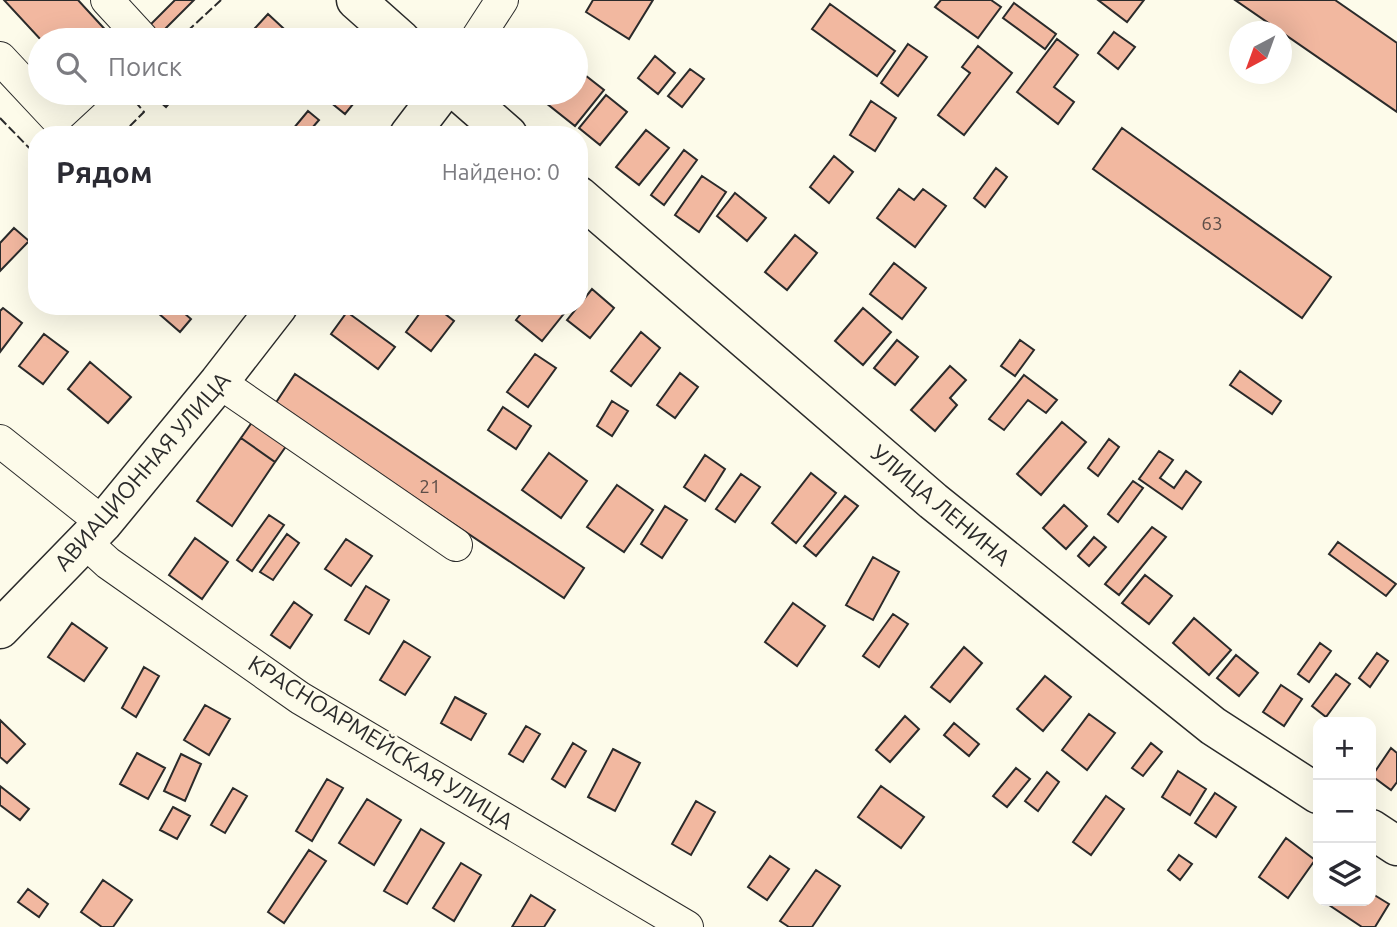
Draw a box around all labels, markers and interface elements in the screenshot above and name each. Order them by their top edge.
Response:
north arrow [1229,21,1292,84]
search box [28,28,588,105]
icon: search [52,48,90,86]
text: Поиск [108,52,182,81]
text: Рядом [56,155,152,189]
text: Найдено: 0 [442,159,560,184]
house number: 63 [1201,212,1223,234]
street label: АВИАЦИОННАЯ УЛИЦА [49,367,235,575]
street label: УЛИЦА ЛЕНИНА [867,440,1015,570]
house number: 21 [419,475,441,497]
street label: КРАСНОАРМЕЙСКАЯ УЛИЦА [244,650,518,834]
map controls [1313,717,1376,906]
button: + [1313,717,1376,780]
button: − [1313,780,1376,843]
button: layers [1313,843,1376,906]

